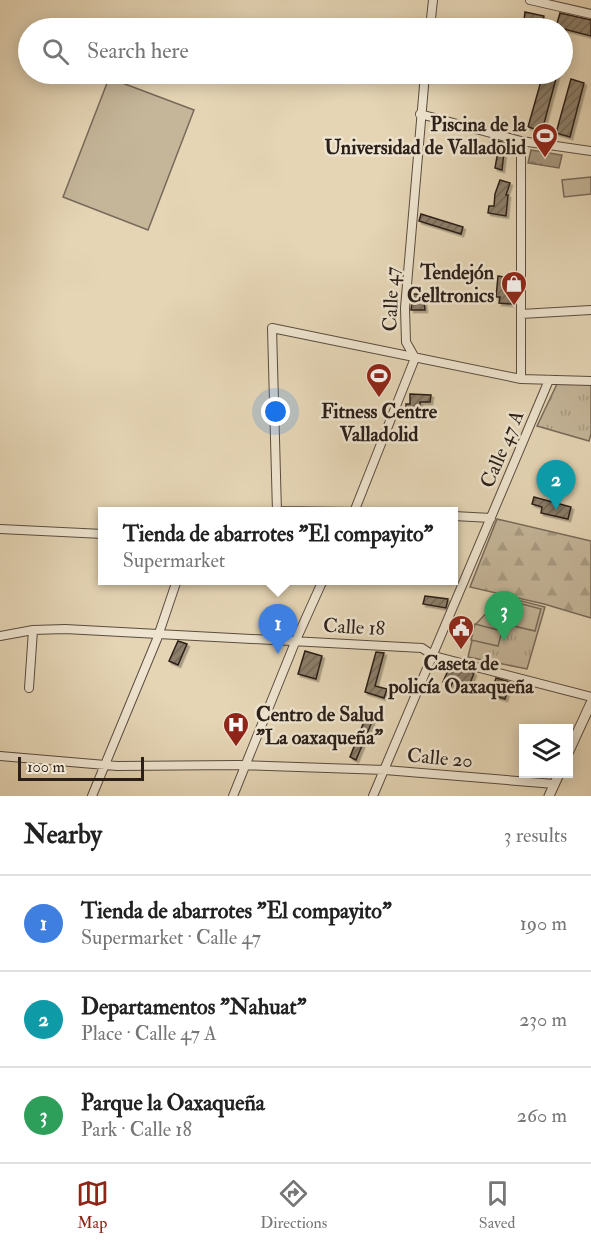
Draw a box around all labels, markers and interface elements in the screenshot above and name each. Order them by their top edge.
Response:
search box [18,18,573,84]
icon: search [39,35,72,68]
text: Search here [87,37,189,65]
place label: Piscina de la Universidad de Valladolid [325,112,527,160]
sports icon: Piscina de la Universidad de Valladolid [530,121,560,159]
place label: Tendejón Celltronics [407,260,495,308]
street label: Calle 47 [377,266,405,332]
shop icon: Tendejón Celltronics [499,269,529,307]
sports icon: Fitness Centre Valladolid [364,361,394,399]
your location [261,397,290,426]
place label: Fitness Centre Valladolid [321,399,438,447]
street label: Calle 47 A [474,406,530,492]
pin: 2 [536,460,576,510]
popup [98,507,458,585]
text: Tienda de abarrotes "El compayito" [123,520,433,548]
text: Supermarket [123,548,225,573]
pin: 3 [484,592,524,641]
pin: 1 [258,604,298,654]
street label: Calle 18 [322,613,386,641]
public building icon: Caseta de policía Oaxaqueña [446,613,476,651]
place label: Caseta de policía Oaxaqueña [387,651,534,700]
place label: Centro de Salud "La oaxaqueña" [256,702,384,751]
hospital icon: Centro de Salud "La oaxaqueña" [221,710,251,748]
map controls [519,724,573,778]
button: layers [519,724,573,778]
street label: Calle 20 [406,743,474,773]
scale bar [18,754,144,782]
text: 100 m [27,757,65,777]
text: Nearby [24,819,102,851]
text: 3 results [504,823,567,848]
text: Tienda de abarrotes "El compayito" [81,897,392,925]
text: 1 [40,911,47,936]
text: 190 m [520,911,567,936]
text: Supermarket · Calle 47 [81,925,261,950]
text: Departamentos "Nahuat" [81,993,306,1021]
text: 2 [38,1007,49,1032]
text: 230 m [519,1007,567,1032]
text: Place · Calle 47 A [81,1021,217,1046]
text: Parque la Oaxaqueña [81,1089,265,1117]
text: 3 [40,1103,47,1128]
text: 260 m [517,1103,567,1128]
text: Park · Calle 18 [81,1117,192,1142]
tab: Map [76,1177,109,1233]
tab: Directions [260,1177,327,1233]
tab: Saved [479,1177,515,1233]

